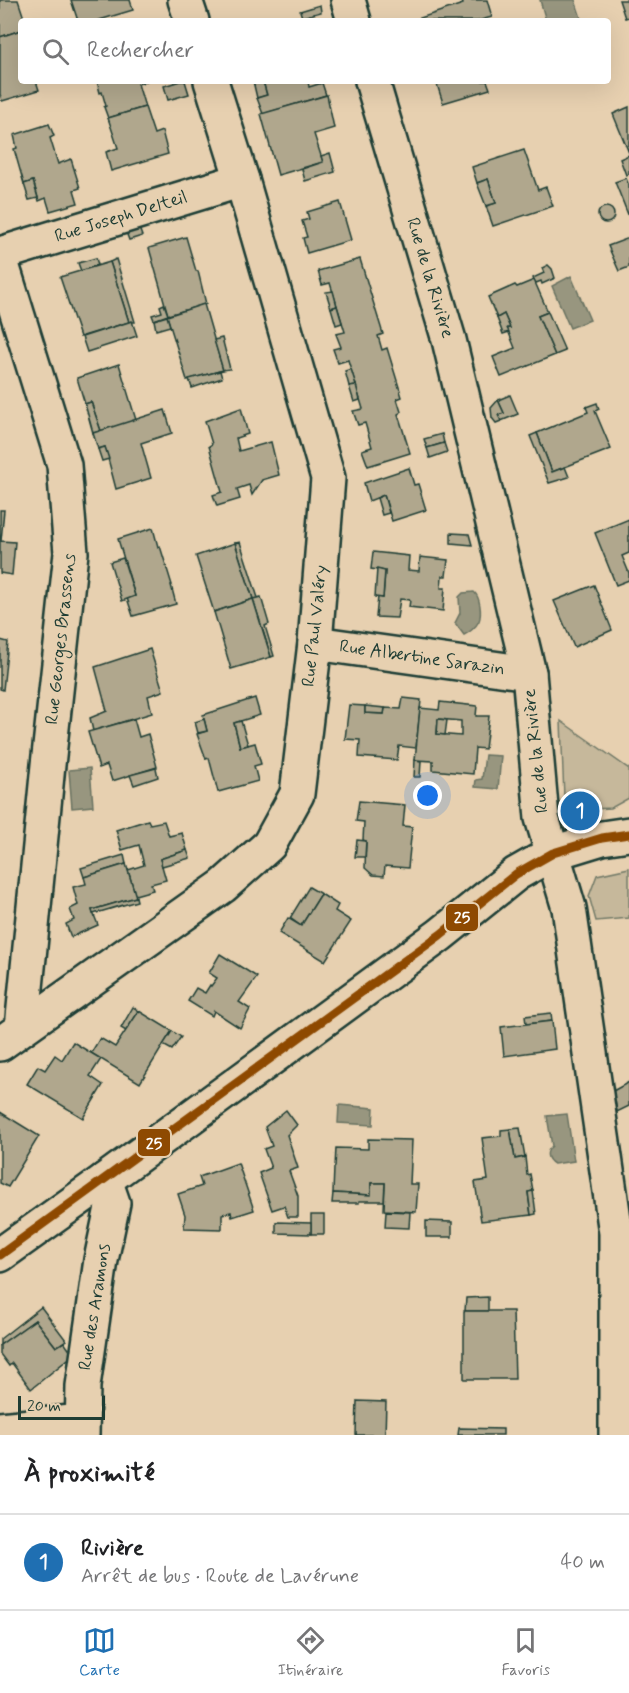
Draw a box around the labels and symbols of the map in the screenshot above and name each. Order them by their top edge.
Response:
street label: Rue Joseph Delteil [52,185,190,249]
street label: Rue de la Rivière [400,215,460,341]
street label: Rue Georges Brassens [40,552,83,726]
street label: Rue Paul Valéry [297,564,333,688]
street label: Rue Albertine Sarazin [338,635,506,681]
street label: Rue de la Rivière [518,688,554,814]
your location [413,781,442,810]
pin: 1 [560,788,600,834]
line badge: 25 [445,903,479,932]
text: 25 [454,908,471,929]
line badge: 25 [137,1128,171,1157]
text: 25 [146,1134,163,1155]
street label: Rue des Aramons [73,1242,117,1372]
scale bar [18,1393,105,1420]

